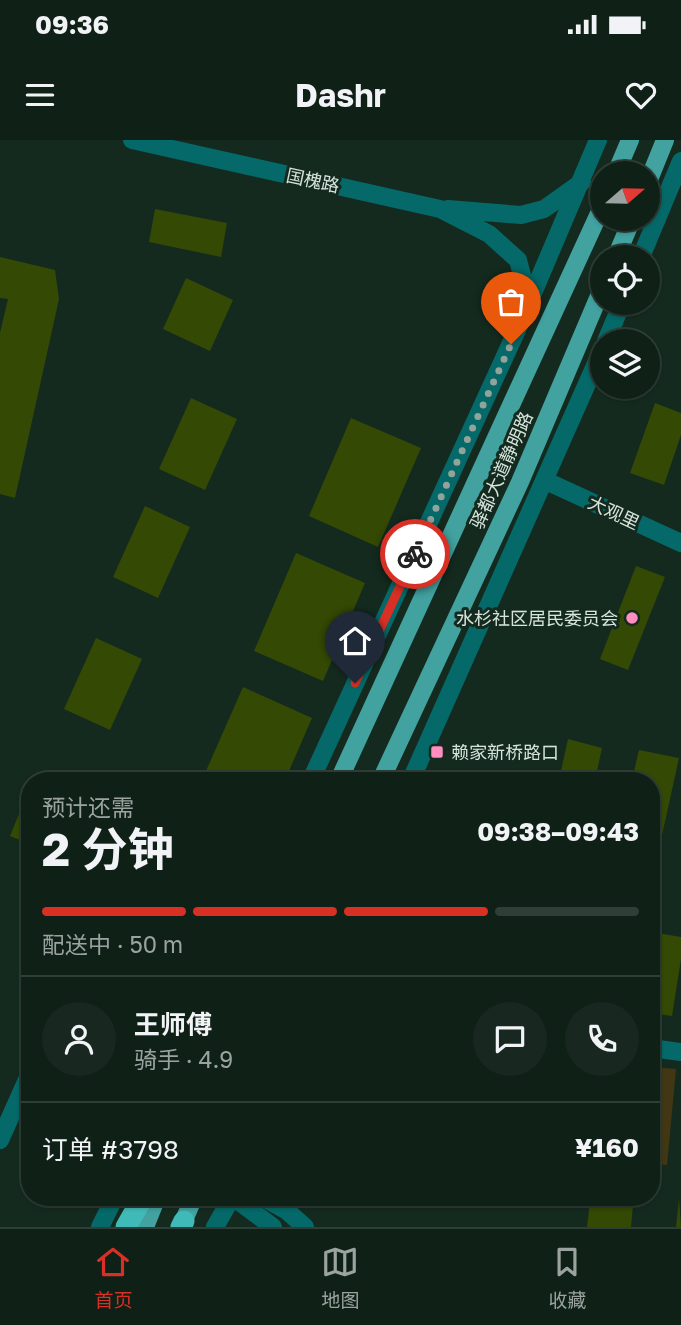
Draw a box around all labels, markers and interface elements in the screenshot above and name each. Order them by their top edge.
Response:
text: 09:36 [35,9,109,40]
icon: menu [21,76,59,114]
text: Dashr [295,76,386,114]
icon: heart [622,76,660,114]
north arrow [590,161,660,231]
map controls [590,161,660,399]
street label: 国槐路 [284,164,342,196]
button: locate [590,245,660,315]
pin [481,272,541,344]
icon: bag [492,283,530,321]
button: layers [590,329,660,399]
street label: 驿都大道静明路 [465,408,537,532]
street label: 大观里 [585,491,643,533]
courier [380,519,450,589]
icon: bike [396,535,434,573]
place label: 水杉社区居民委员会 [456,607,618,629]
marker: 水杉社区居民委员会 [624,610,640,626]
pin [325,611,385,683]
icon: home [336,622,374,660]
place label: 赖家新桥路口 [451,741,559,763]
marker: 赖家新桥路口 [429,744,445,760]
text: 预计还需 [42,793,134,821]
text: 09:38–09:43 [477,816,639,847]
text: 2 分钟 [42,821,174,876]
text: 配送中 · 50 m [42,930,183,958]
button: person [42,1002,116,1076]
button: chat [473,1002,547,1076]
button: phone [565,1002,639,1076]
text: 王师傅 [134,1009,212,1040]
text: 骑手 · 4.9 [134,1045,233,1073]
text: ¥160 [575,1132,639,1163]
text: 订单 #3798 [42,1134,179,1165]
tab: 首页 [94,1243,133,1312]
tab: 地图 [321,1243,360,1312]
tab: 收藏 [548,1243,587,1312]

